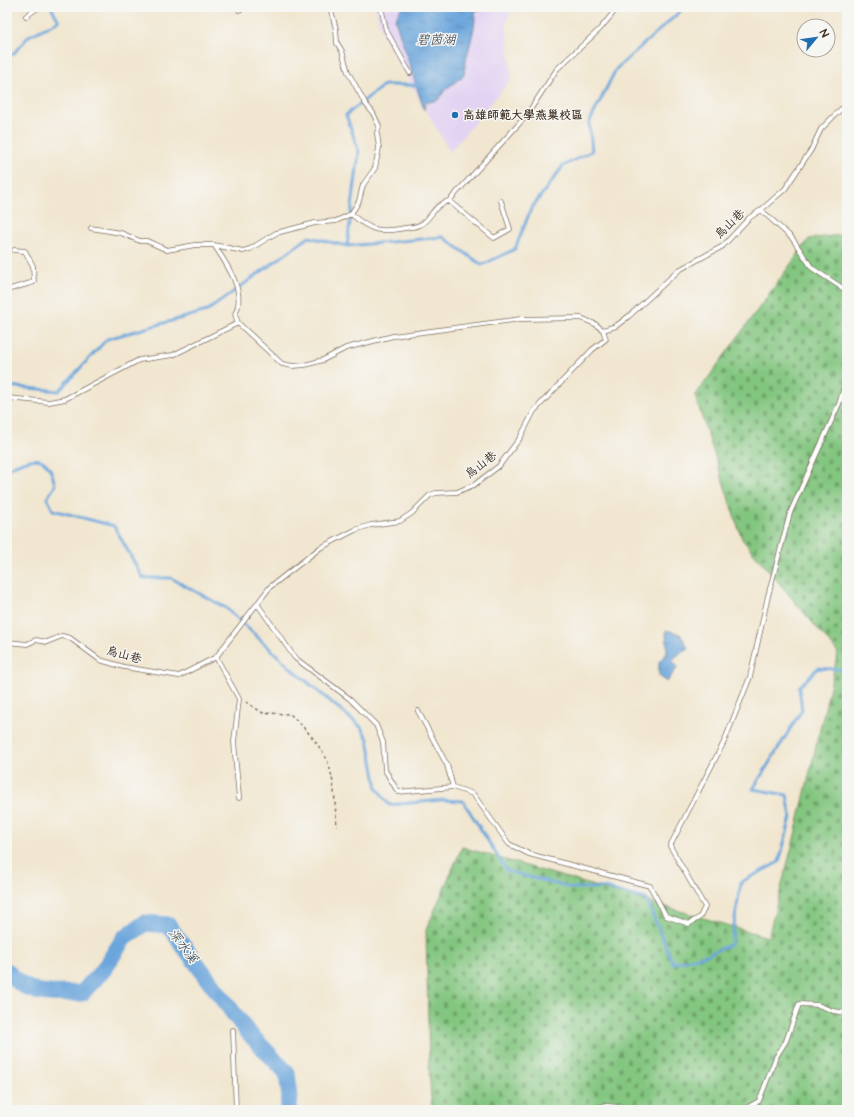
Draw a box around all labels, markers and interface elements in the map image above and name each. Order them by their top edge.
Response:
north arrow [796,18,836,58]
text: N [816,27,833,40]
water label: 碧茵湖 [416,31,457,49]
place label: 高雄師範大學燕巢校區 [463,107,583,124]
marker: 高雄師範大學燕巢校區 [450,110,460,120]
street label: 烏山巷 [711,205,749,243]
street label: 烏山巷 [462,447,500,483]
street label: 烏山巷 [104,642,144,668]
water label: 深水溪 [164,925,203,968]

